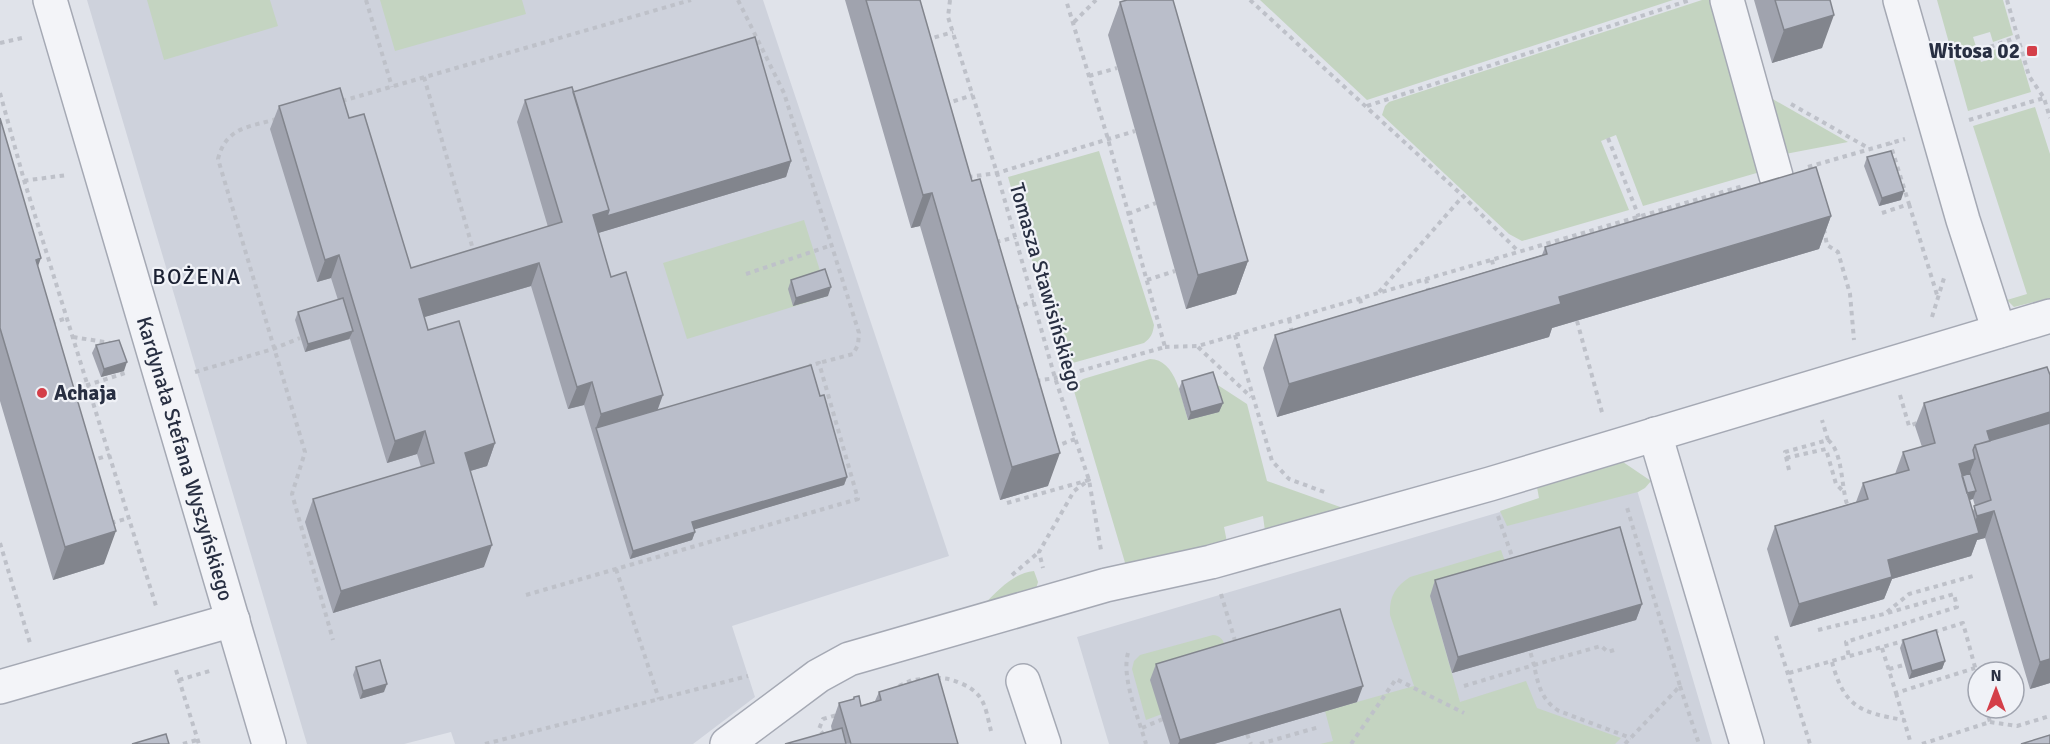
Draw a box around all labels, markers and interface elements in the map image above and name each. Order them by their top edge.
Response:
place label: Witosa 02 [1929,38,2020,64]
marker: Witosa 02 [2025,44,2039,58]
street label: Tomasza Stawisińskiego [1004,180,1088,394]
district label: BOŻENA [152,263,242,290]
street label: Kardynała Stefana Wyszyńskiego [131,313,239,604]
place label: Achaja [54,380,117,406]
marker: Achaja [35,386,49,400]
north arrow [1966,660,2026,720]
text: N [1990,666,2002,686]

